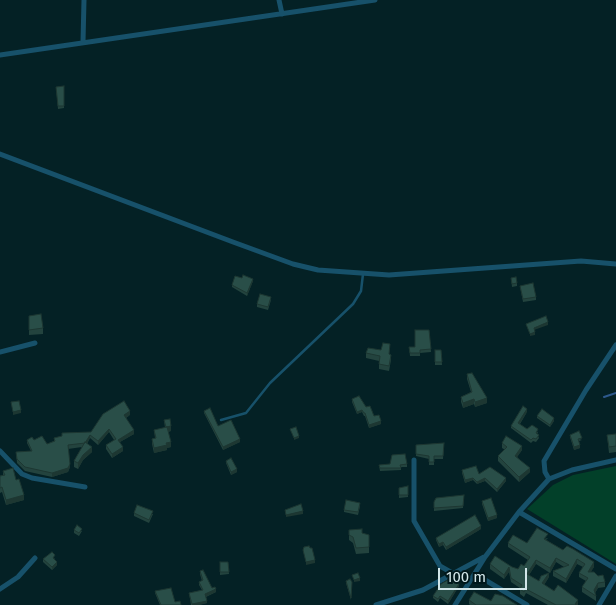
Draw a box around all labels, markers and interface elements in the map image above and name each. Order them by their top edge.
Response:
scale bar [441,558,530,590]
text: 100 m [446,568,486,586]

